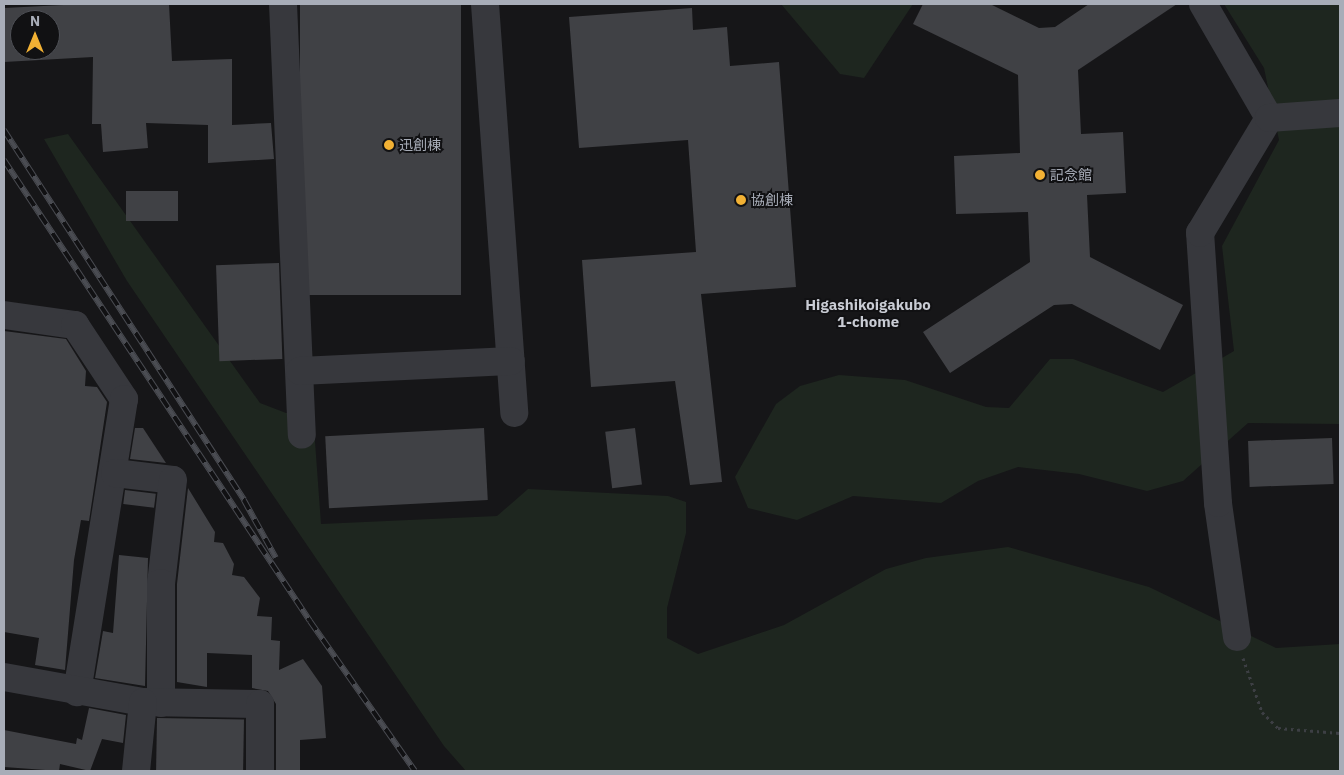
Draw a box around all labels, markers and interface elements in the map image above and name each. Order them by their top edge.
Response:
north arrow [10,10,60,60]
text: N [30,12,40,30]
place label: 迅創棟 [399,137,441,153]
marker: 迅創棟 [383,139,395,151]
place label: 記念館 [1050,167,1092,183]
marker: 記念館 [1034,169,1046,181]
place label: 協創棟 [751,192,793,208]
marker: 協創棟 [735,194,747,206]
district label: Higashikoigakubo 1-chome [805,295,931,330]

